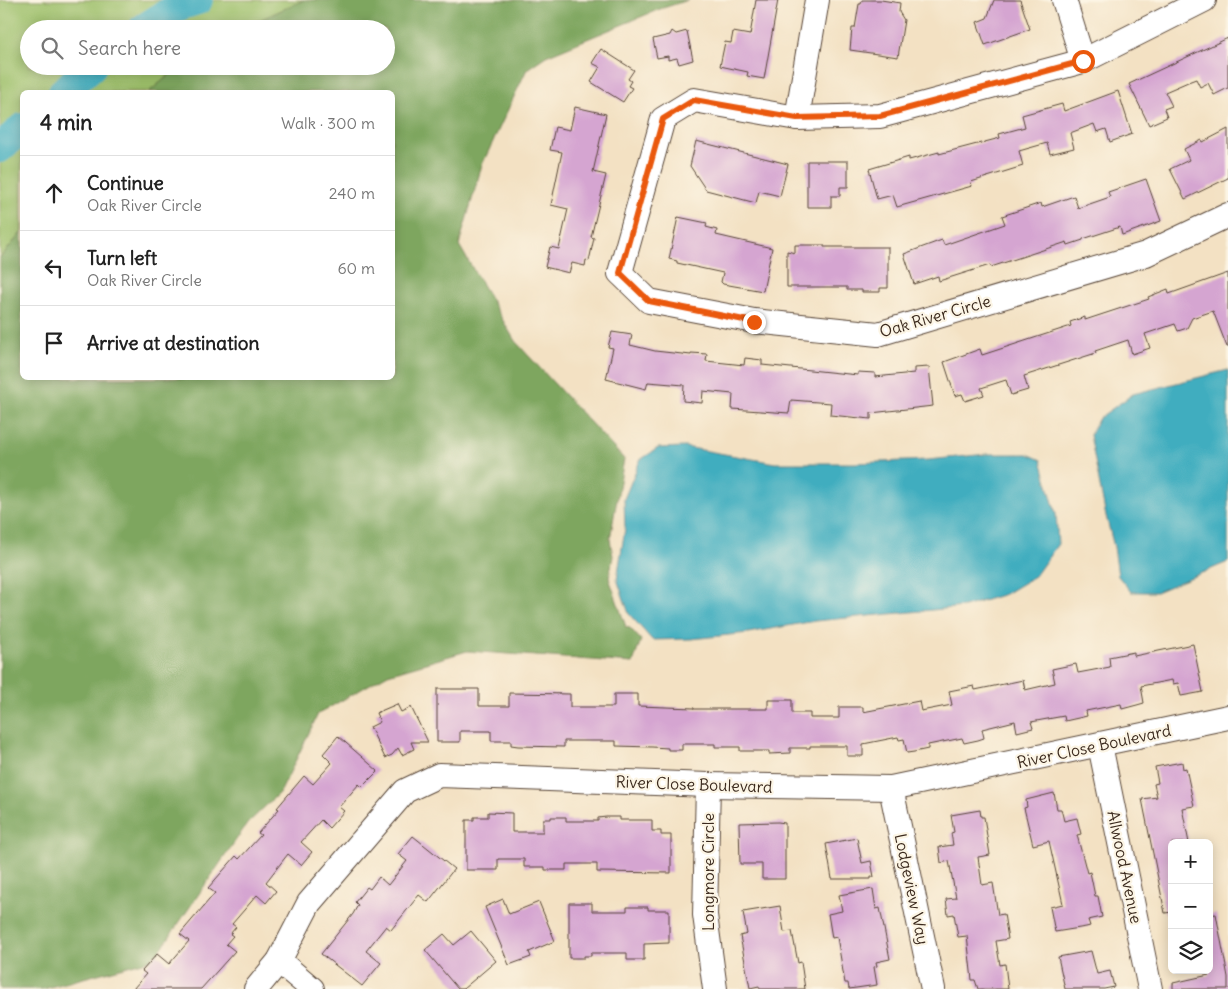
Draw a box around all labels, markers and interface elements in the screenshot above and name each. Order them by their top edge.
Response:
search box [20,20,395,75]
icon: search [38,34,66,62]
text: Search here [78,36,181,60]
route start [1072,50,1095,73]
text: 4 min [40,109,92,136]
text: Walk · 300 m [281,113,375,133]
text: Continue [87,171,164,195]
icon: ahead [40,179,68,207]
text: 240 m [329,183,375,203]
text: Oak River Circle [87,195,202,215]
text: Turn left [87,246,157,270]
icon: left [40,254,68,282]
text: 60 m [337,258,375,278]
text: Oak River Circle [87,270,202,290]
street label: Oak River Circle [877,291,993,341]
route end [743,311,766,334]
icon: arrive [40,329,68,357]
text: Arrive at destination [87,331,260,355]
street label: River Close Boulevard [1015,720,1173,772]
street label: River Close Boulevard [615,771,773,797]
street label: Allwood Avenue [1103,809,1147,925]
street label: Longmore Circle [698,813,718,931]
street label: Lodgeview Way [890,832,934,946]
map controls [1168,839,1213,974]
button: + [1168,839,1213,884]
button: − [1168,884,1213,929]
button: layers [1168,929,1213,974]

